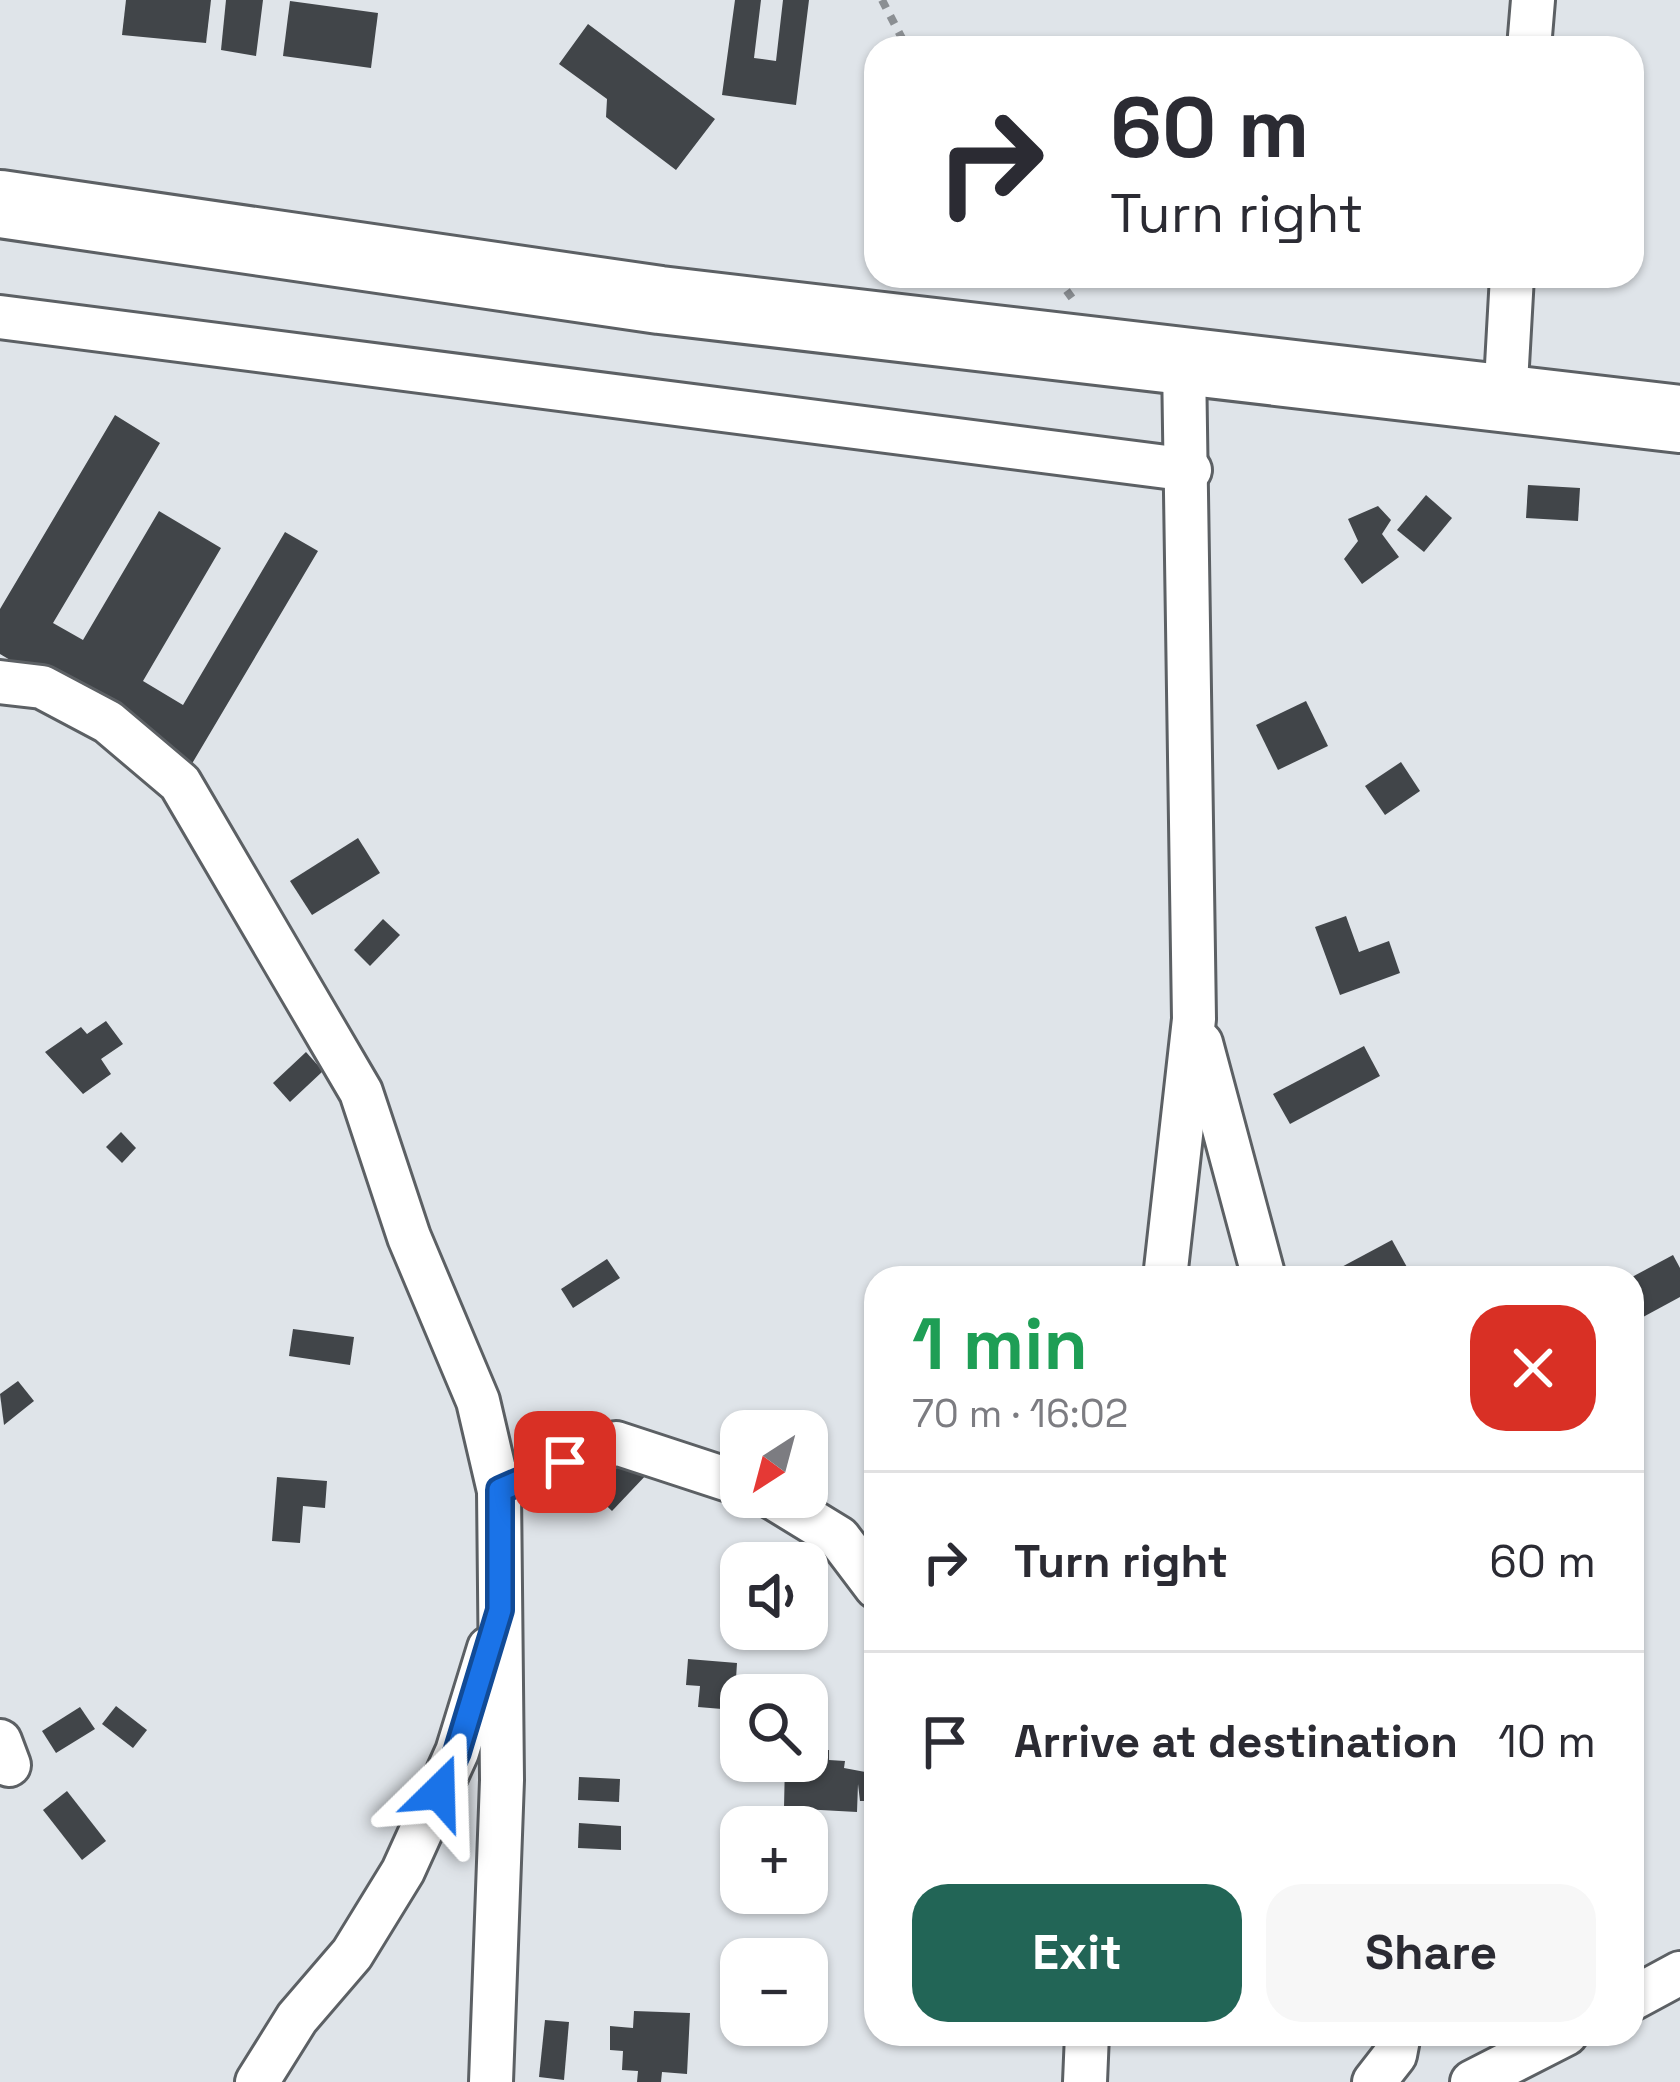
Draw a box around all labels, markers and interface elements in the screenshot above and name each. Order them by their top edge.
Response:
text: 60 m [1110,74,1309,182]
icon: right [912,84,1068,240]
text: Turn right [1110,179,1363,248]
text: 1 min [912,1298,1088,1390]
button: close [1470,1305,1596,1431]
text: 70 m · 16:02 [912,1389,1128,1438]
north arrow [720,1410,828,1518]
map controls [720,1410,828,2046]
pin [514,1411,616,1513]
icon: arrive [532,1429,598,1495]
icon: right [912,1529,978,1595]
text: Turn right [1014,1533,1228,1590]
text: 60 m [1489,1533,1596,1590]
button: sound [720,1542,828,1650]
button: search [720,1674,828,1782]
icon: arrive [912,1709,978,1775]
text: Arrive at destination [1014,1713,1458,1770]
text: 10 m [1498,1713,1596,1770]
position arrow [376,1729,502,1855]
button: + [720,1806,828,1914]
button: Exit [912,1884,1242,2022]
button: Share [1266,1884,1596,2022]
button: − [720,1938,828,2046]

